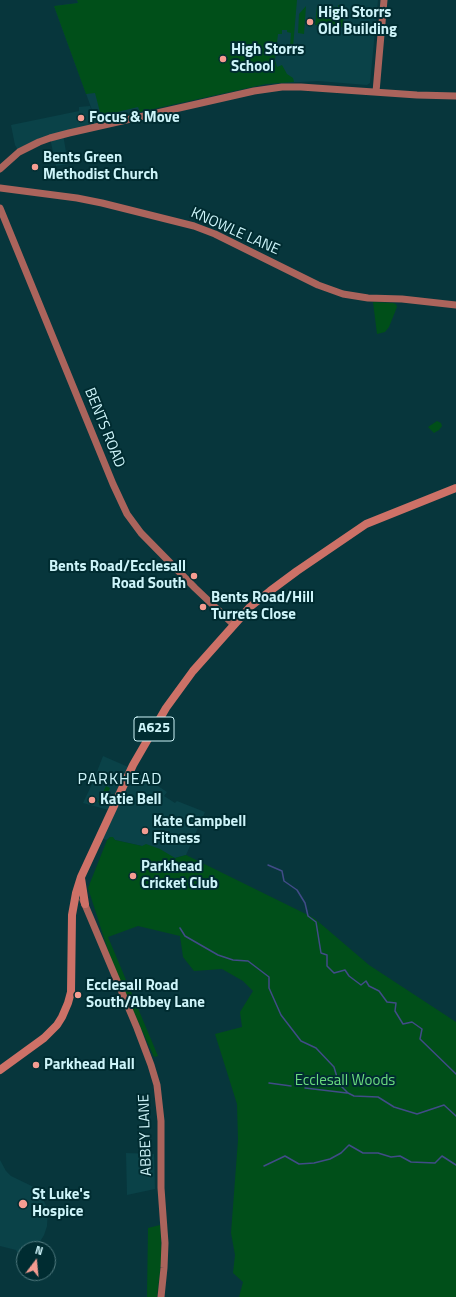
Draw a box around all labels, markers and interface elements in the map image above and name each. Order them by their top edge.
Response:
place label: High Storrs Old Building [318,4,397,39]
marker: High Storrs Old Building [305,17,315,27]
place label: High Storrs School [231,41,304,76]
marker: High Storrs School [218,54,228,64]
place label: Focus & Move [89,109,180,127]
marker: Focus & Move [76,113,86,123]
place label: Bents Green Methodist Church [43,149,158,184]
marker: Bents Green Methodist Church [30,162,40,172]
street label: KNOWLE LANE [188,204,282,260]
street label: BENTS ROAD [80,385,128,471]
place label: Bents Road/Ecclesall Road South [49,558,186,593]
marker: Bents Road/Ecclesall Road South [189,571,199,581]
place label: Bents Road/Hill Turrets Close [211,589,314,624]
marker: Bents Road/Hill Turrets Close [198,602,208,612]
road number: A625 [134,717,174,741]
district label: PARKHEAD [78,770,162,790]
place label: Katie Bell [100,791,162,809]
marker: Katie Bell [87,795,97,805]
place label: Kate Campbell Fitness [153,813,246,848]
marker: Kate Campbell Fitness [140,826,150,836]
place label: Parkhead Cricket Club [141,858,218,893]
marker: Parkhead Cricket Club [128,871,138,881]
place label: Ecclesall Road South/Abbey Lane [86,977,205,1012]
marker: Ecclesall Road South/Abbey Lane [73,990,83,1000]
place label: Parkhead Hall [44,1056,135,1074]
marker: Parkhead Hall [31,1060,41,1070]
park label: Ecclesall Woods [295,1072,395,1090]
street label: ABBEY LANE [136,1094,156,1176]
place label: St Luke's Hospice [32,1186,90,1221]
marker: St Luke's Hospice [17,1198,29,1210]
north arrow [16,1241,56,1281]
text: N [33,1242,45,1259]

